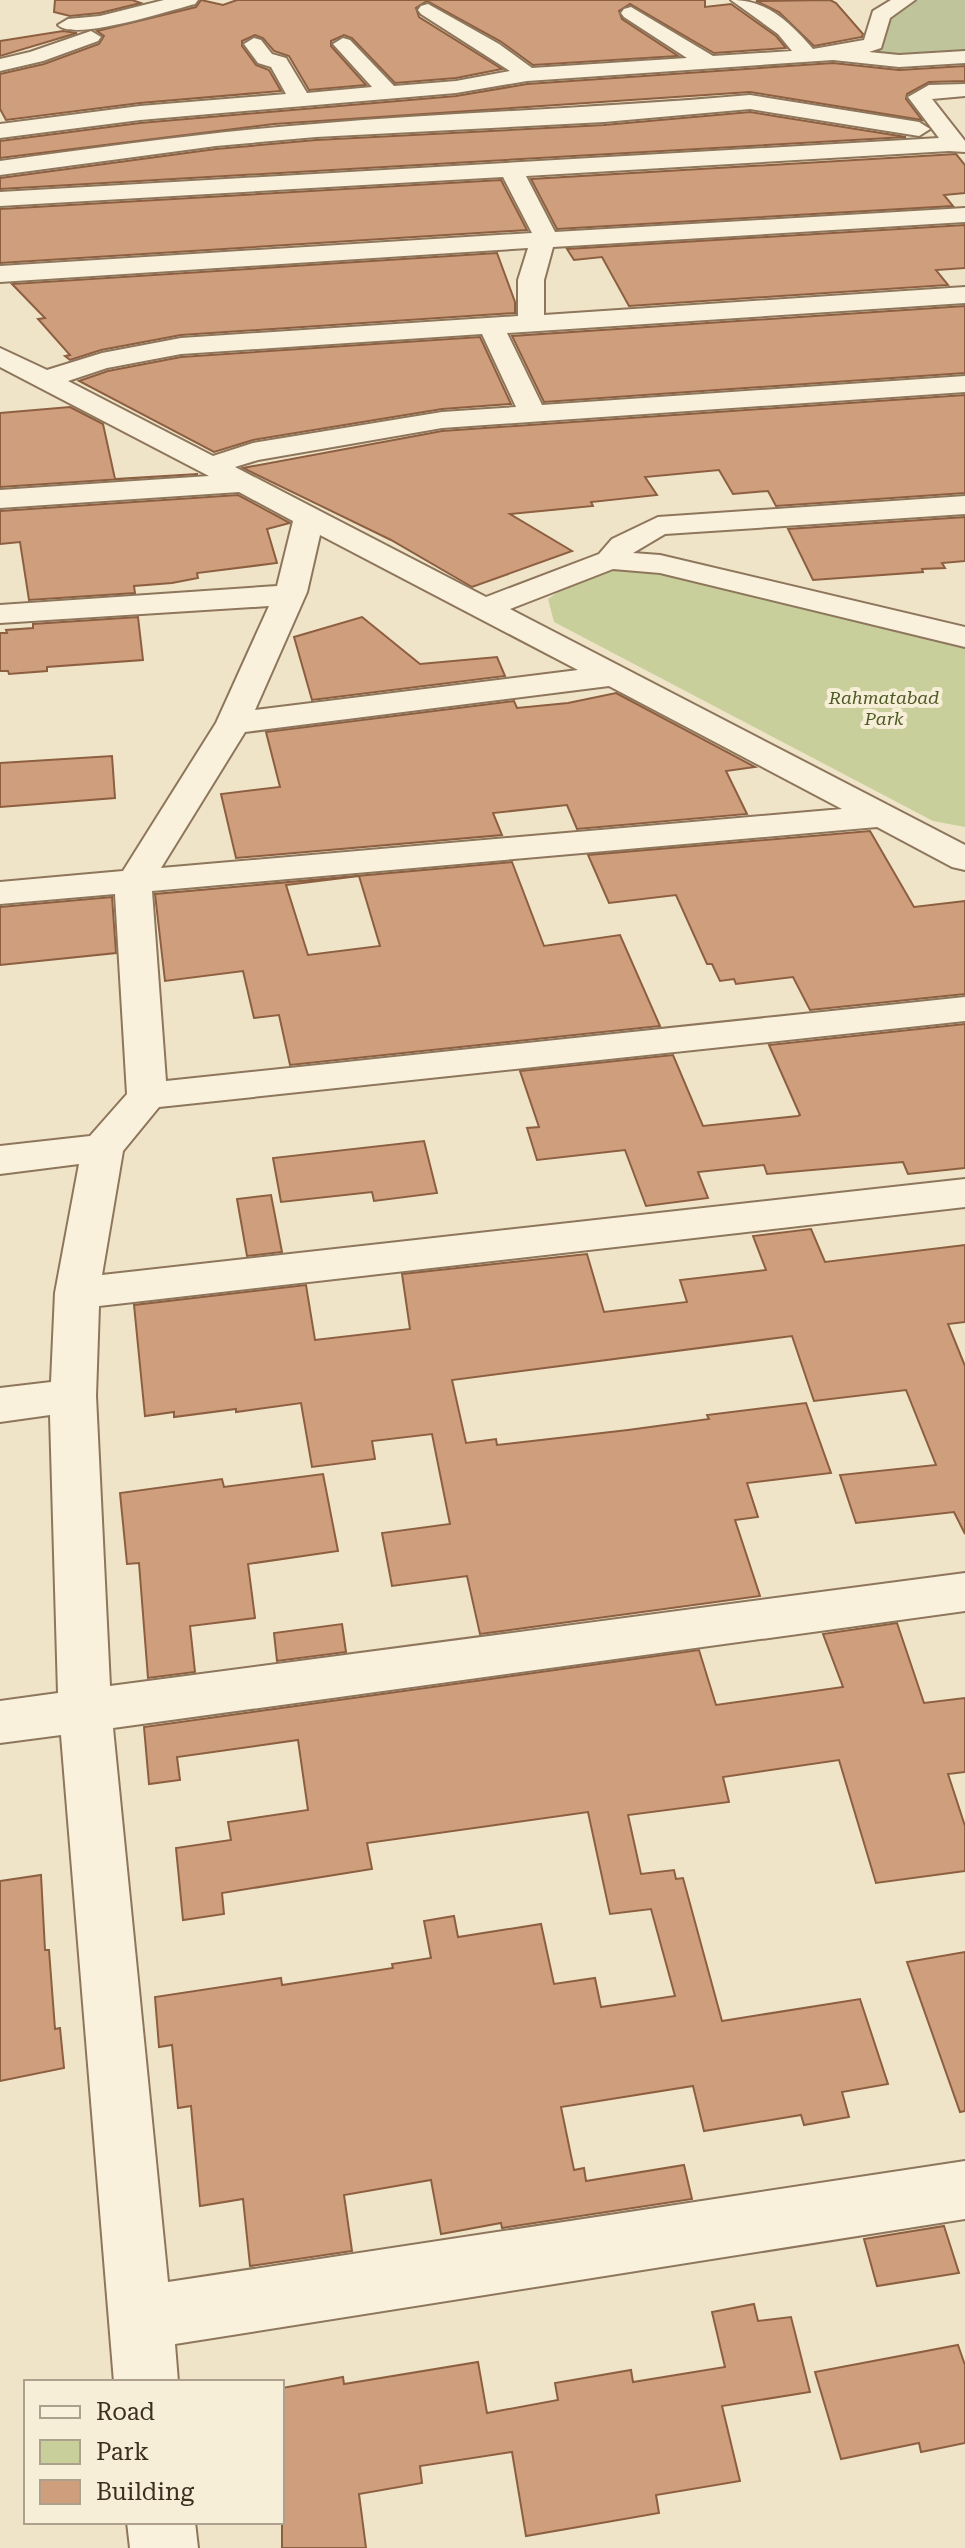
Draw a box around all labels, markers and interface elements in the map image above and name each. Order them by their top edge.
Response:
park label: Rahmatabad Park [828,687,939,729]
legend [24,2380,284,2524]
text: Road [96,2398,155,2426]
text: Park [96,2438,149,2466]
text: Building [96,2478,194,2506]

